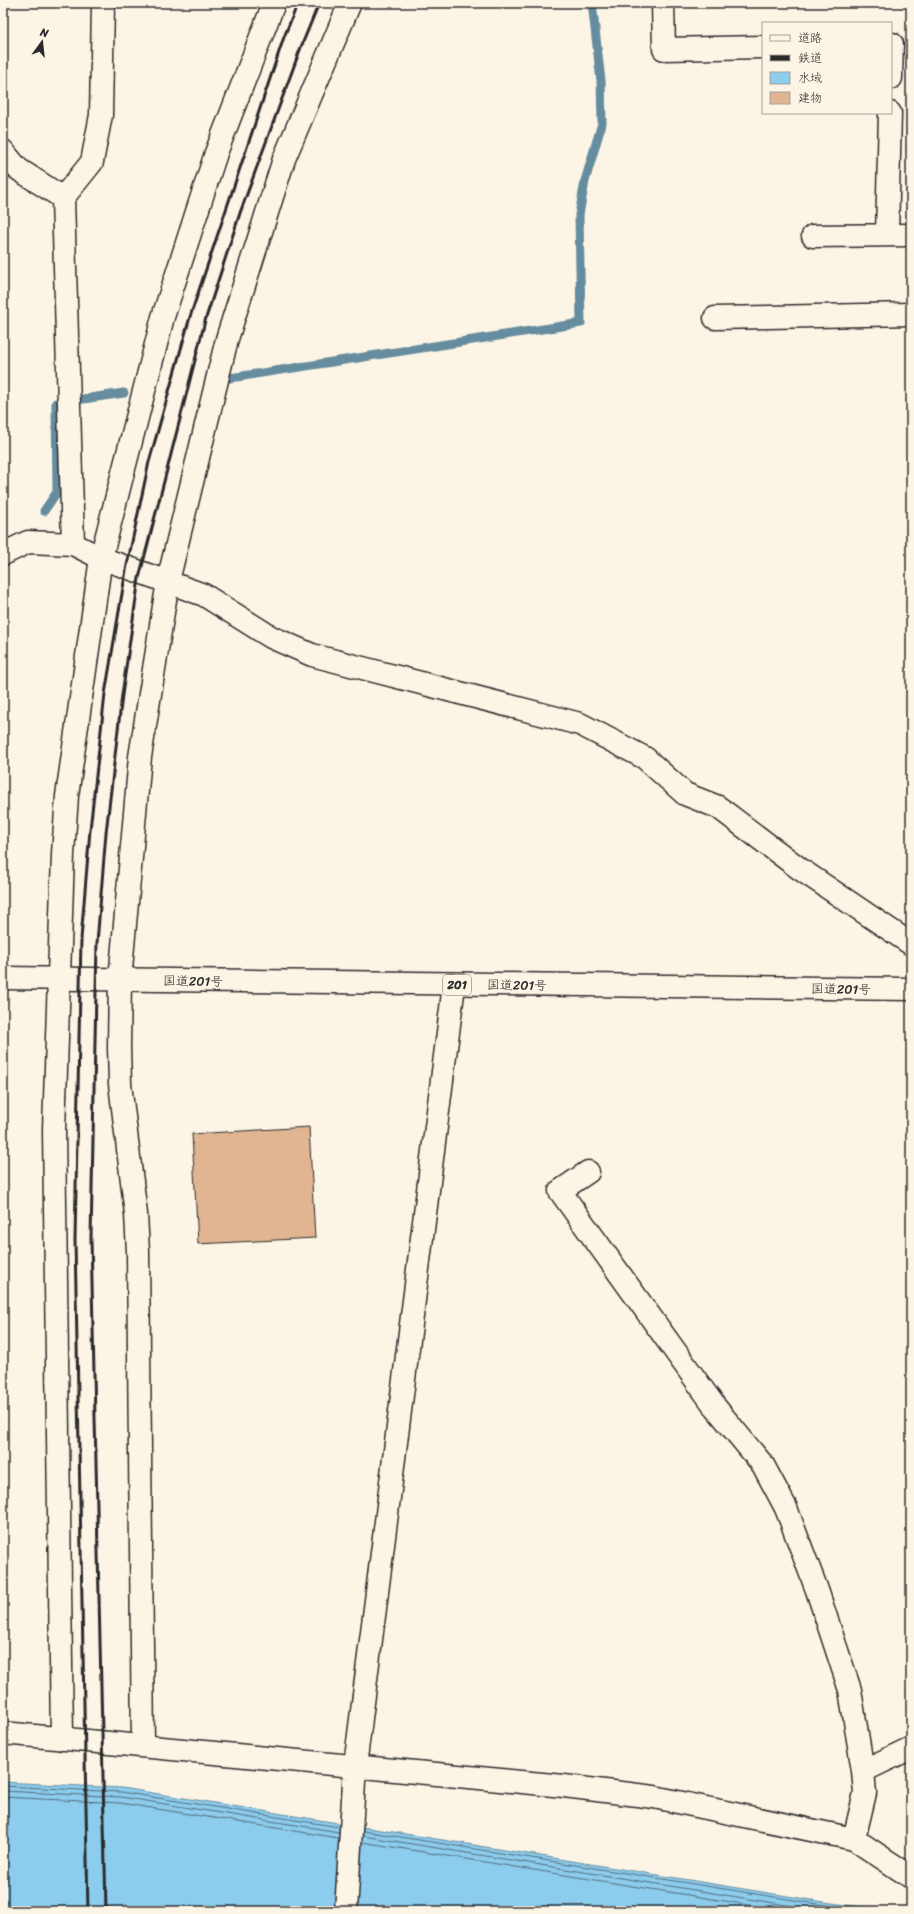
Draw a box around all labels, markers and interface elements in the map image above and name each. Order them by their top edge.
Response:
north arrow [22,22,62,62]
text: N [37,22,51,43]
legend [762,22,892,114]
text: 道路 [798,27,822,49]
text: 鉄道 [798,47,822,69]
text: 水域 [798,67,822,89]
text: 建物 [798,87,822,109]
street label: 国道201号 [163,969,223,993]
street label: 国道201号 [487,973,547,997]
road number: 201 [443,975,471,995]
street label: 国道201号 [811,977,871,1001]

